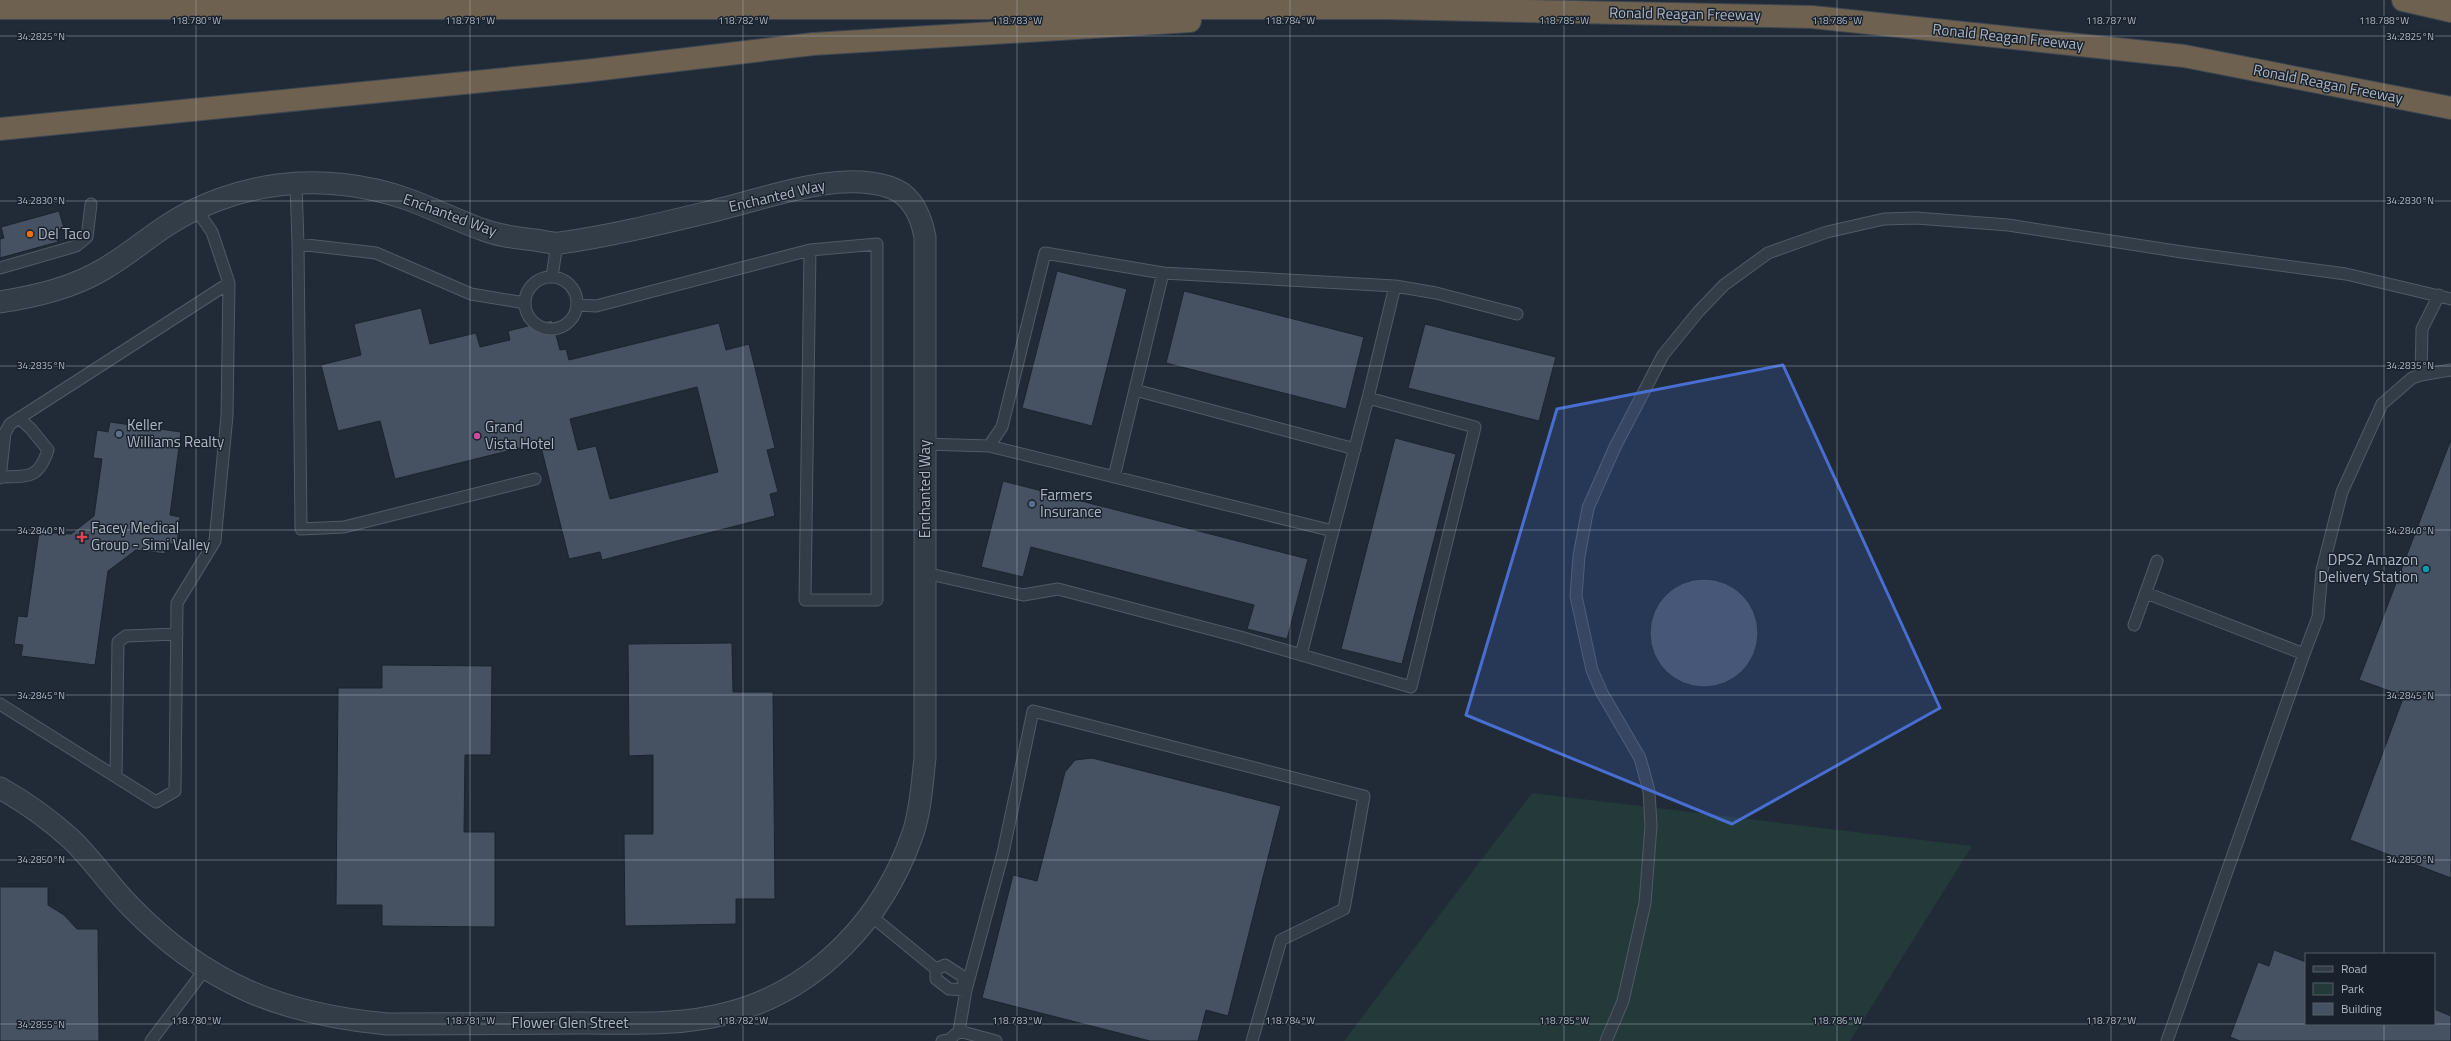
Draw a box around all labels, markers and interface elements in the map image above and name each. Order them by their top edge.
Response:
street label: Ronald Reagan Freeway [1609,1,1761,26]
text: 118.780°W [171,13,221,28]
text: 118.781°W [445,13,495,28]
text: 118.782°W [718,13,768,28]
text: 118.783°W [992,13,1042,28]
text: 118.784°W [1265,13,1315,28]
text: 118.785°W [1539,13,1589,28]
text: 118.786°W [1812,13,1862,28]
text: 118.787°W [2086,13,2136,28]
text: 118.788°W [2359,13,2409,28]
street label: Ronald Reagan Freeway [1931,17,2085,56]
text: 34.2825°N [17,29,65,44]
text: 34.2825°N [2386,29,2434,44]
street label: Ronald Reagan Freeway [2251,58,2405,109]
street label: Enchanted Way [726,173,827,218]
street label: Enchanted Way [400,187,500,242]
text: 34.2830°N [17,193,65,208]
text: 34.2830°N [2386,193,2434,208]
place label: Del Taco [38,222,91,245]
marker: Del Taco [25,229,35,239]
text: 34.2835°N [17,358,65,373]
text: 34.2835°N [2386,358,2434,373]
place label: Keller Williams Realty [127,413,224,453]
place label: Grand Vista Hotel [485,415,554,455]
marker: Keller Williams Realty [114,429,124,439]
marker: Grand Vista Hotel [472,431,482,441]
street label: Enchanted Way [913,440,936,538]
place label: Farmers Insurance [1040,483,1101,523]
marker: Farmers Insurance [1027,499,1037,509]
place label: Facey Medical Group - Simi Valley [91,516,210,556]
text: 34.2840°N [17,523,65,538]
text: 34.2840°N [2386,523,2434,538]
marker: Facey Medical Group - Simi Valley [76,531,88,543]
place label: DPS2 Amazon Delivery Station [2318,548,2418,588]
marker: DPS2 Amazon Delivery Station [2421,564,2431,574]
text: 34.2845°N [17,688,65,703]
text: 34.2845°N [2386,688,2434,703]
text: 34.2850°N [17,852,65,867]
text: 34.2850°N [2386,852,2434,867]
legend [2305,953,2435,1025]
text: Road [2341,959,2367,978]
text: Park [2341,979,2364,998]
text: Building [2341,999,2382,1018]
street label: Flower Glen Street [512,1011,629,1034]
text: 118.780°W [171,1013,221,1028]
text: 118.781°W [445,1013,495,1028]
text: 118.782°W [718,1013,768,1028]
text: 118.783°W [992,1013,1042,1028]
text: 118.784°W [1265,1013,1315,1028]
text: 118.785°W [1539,1013,1589,1028]
text: 118.786°W [1812,1013,1862,1028]
text: 118.787°W [2086,1013,2136,1028]
text: 34.2855°N [17,1017,65,1032]

